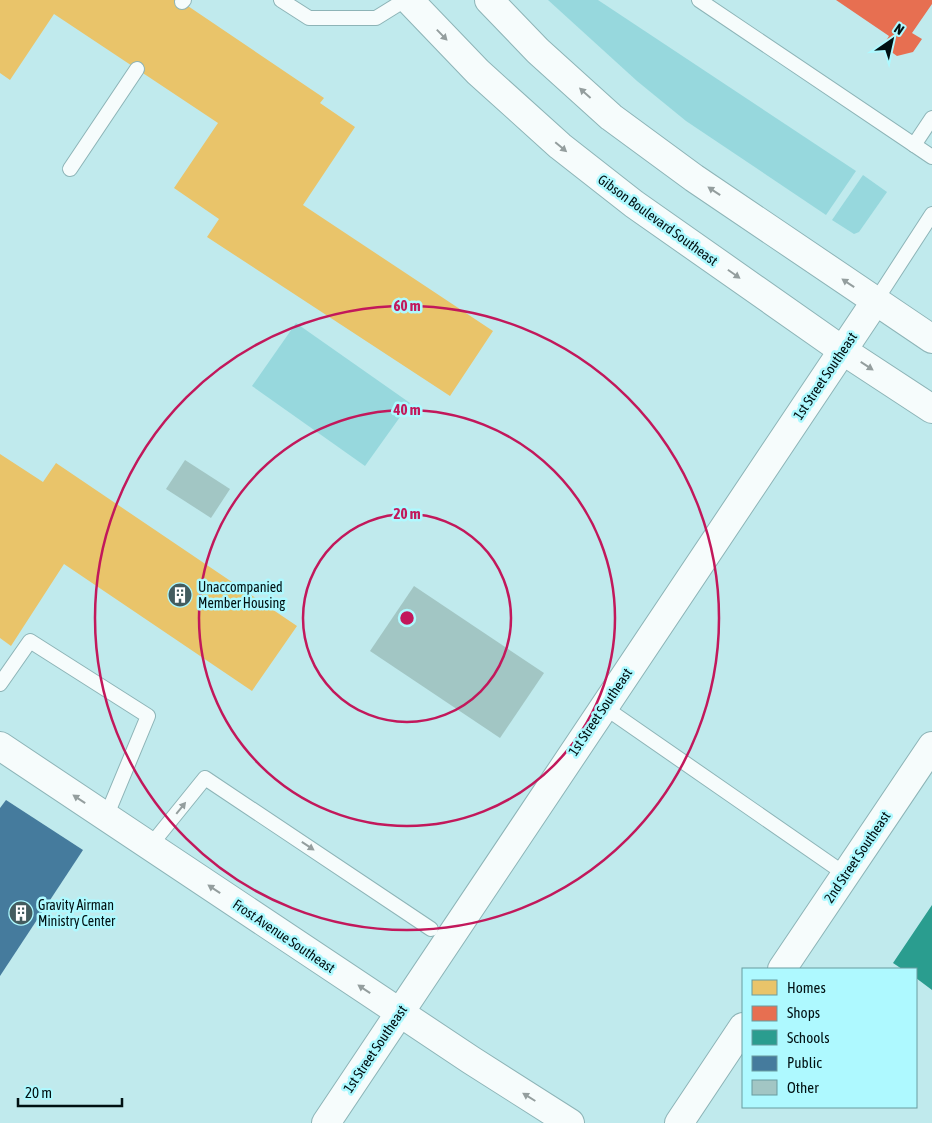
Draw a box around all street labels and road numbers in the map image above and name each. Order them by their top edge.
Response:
street label: Gibson Boulevard Southeast [595,171,721,269]
street label: 1st Street Southeast [790,329,860,423]
street label: 1st Street Southeast [565,665,635,759]
street label: 2nd Street Southeast [821,808,893,906]
street label: Frost Avenue Southeast [230,896,338,976]
street label: 1st Street Southeast [340,1002,410,1096]

